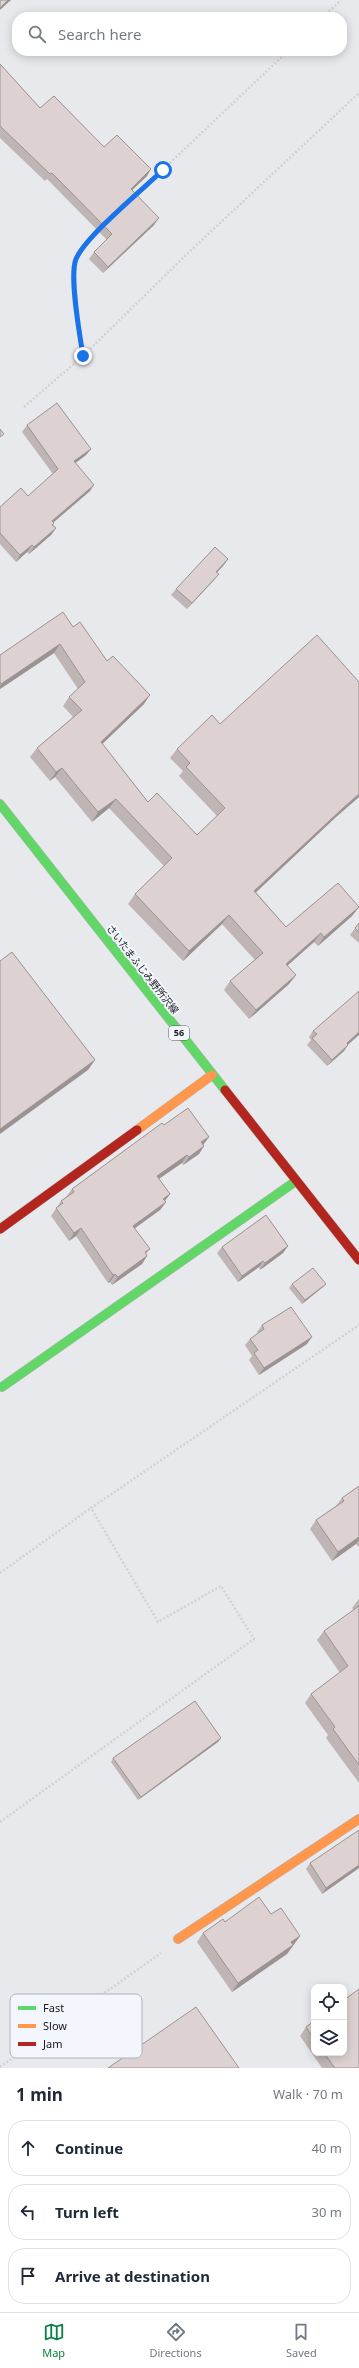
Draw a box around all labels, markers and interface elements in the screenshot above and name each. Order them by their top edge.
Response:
search box [12,12,347,56]
icon: search [26,23,48,45]
text: Search here [58,24,141,44]
route start [154,161,172,179]
route end [74,347,92,365]
street label: さいたまふじみ野所沢線 [104,921,182,1017]
road number: 56 [169,1026,189,1040]
map controls [311,1984,347,2056]
button: locate [311,1984,347,2020]
legend [10,1994,142,2058]
text: Fast [43,2000,64,2015]
text: Slow [43,2018,67,2033]
button: layers [311,2020,347,2056]
text: Jam [42,2036,62,2051]
text: 1 min [16,2083,63,2106]
text: Walk · 70 m [273,2085,343,2103]
icon: ahead [17,2137,39,2159]
text: Continue [55,2138,123,2158]
text: 40 m [312,2139,342,2157]
icon: left [17,2201,39,2223]
text: Turn left [55,2202,119,2222]
text: 30 m [312,2203,342,2221]
icon: arrive [17,2265,39,2287]
text: Arrive at destination [55,2266,210,2286]
tab: Map [42,2321,65,2360]
tab: Directions [149,2321,202,2360]
tab: Saved [286,2321,317,2360]

